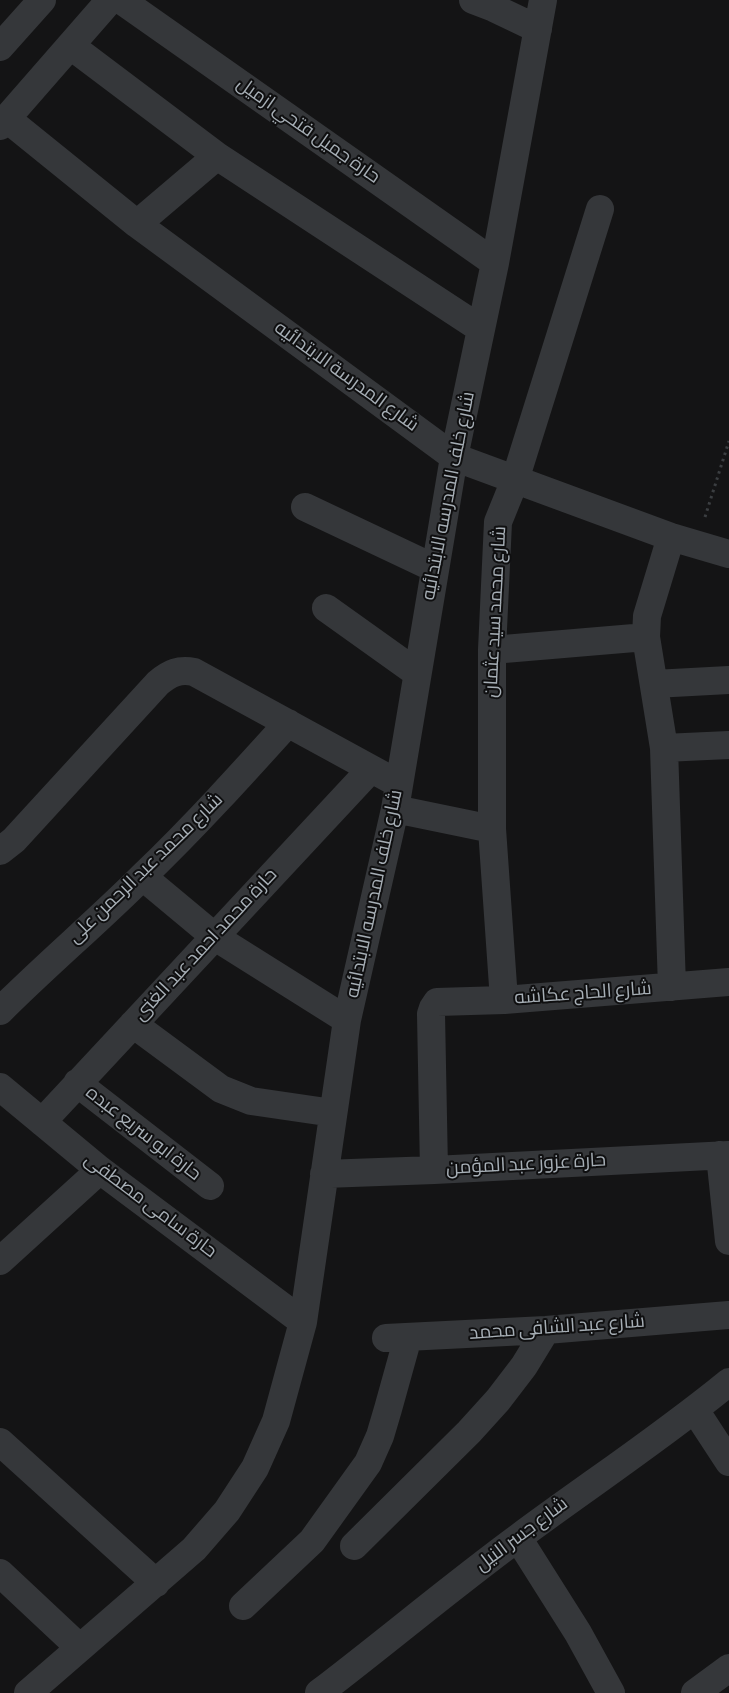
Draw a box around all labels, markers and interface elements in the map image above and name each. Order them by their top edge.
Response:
street label: حارة جميل فتحي ازميل [232,73,384,189]
street label: شارع المدرسة الابتدائيه [269,317,423,437]
street label: شارع خلف المدرسه الابتدائيه [418,390,480,602]
street label: شارع محمد سيد عثمان [480,526,512,698]
street label: شارع خلف المدرسه الابتدائيه [342,788,408,1000]
street label: شارع محمد عبد الرحمن على [64,789,228,949]
street label: حارة محمد احمد عبد الغنى [129,864,283,1026]
street label: شارع الحاج عكاشه [514,978,652,1010]
street label: حارة ابو سريع عبده [81,1082,205,1186]
street label: حارة سامى مصطفى [79,1149,221,1263]
street label: حارة عزوز عبد المؤمن [445,1149,607,1181]
street label: شارع عبد الشافى محمد [468,1310,646,1346]
street label: شارع جسر النيل [471,1493,573,1577]

